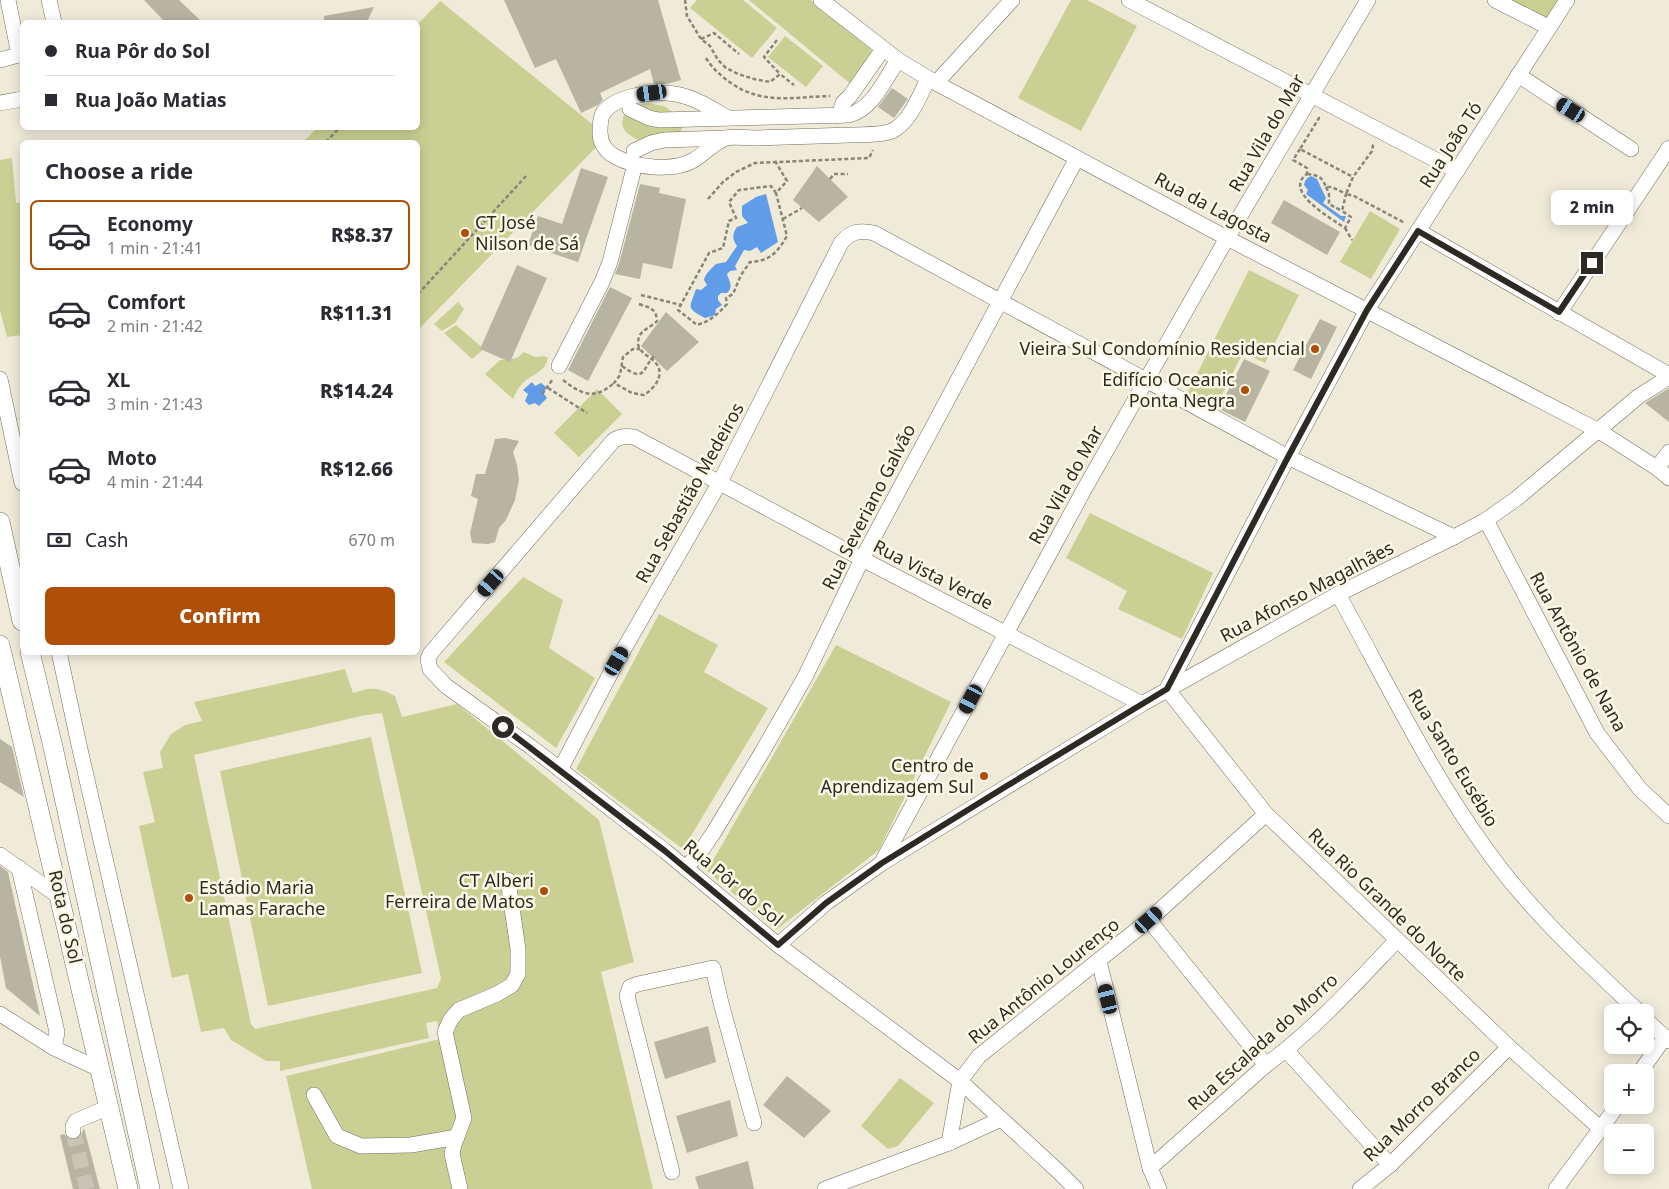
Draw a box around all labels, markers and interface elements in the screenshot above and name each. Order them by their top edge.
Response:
text: Rua Pôr do Sol [75,38,210,64]
street label: Rua Vila do Mar [1223,69,1310,196]
car [636,83,667,103]
text: Rua João Matias [75,87,227,113]
car [1554,96,1587,124]
street label: Rua João Tó [1413,97,1487,192]
text: Choose a ride [45,155,193,185]
street label: Rua da Lagosta [1151,166,1276,248]
callout: 2 min [1551,190,1633,226]
text: 2 min [1570,196,1614,218]
place label: CT José Nilson de Sá [475,210,579,255]
text: Economy [107,211,193,237]
icon: car [47,213,92,258]
text: R$8.37 [331,222,393,248]
marker: CT José Nilson de Sá [459,227,471,239]
text: 1 min · 21:41 [107,237,203,259]
route end [1581,252,1603,274]
text: Comfort [107,289,186,315]
icon: car [47,291,92,336]
text: R$11.31 [320,300,393,326]
text: 2 min · 21:42 [107,315,203,337]
place label: Vieira Sul Condomínio Residencial [1019,336,1305,360]
marker: Vieira Sul Condomínio Residencial [1309,343,1321,355]
text: XL [107,367,130,393]
place label: Edifício Oceanic Ponta Negra [1102,367,1235,412]
icon: car [47,369,92,414]
text: R$14.24 [320,378,393,404]
marker: Edifício Oceanic Ponta Negra [1239,384,1251,396]
text: 3 min · 21:43 [107,393,203,415]
street label: Rua Sebastião Medeiros [630,398,749,587]
street label: Rua Severiano Galvão [816,420,920,593]
street label: Rua Vila do Mar [1023,420,1108,548]
text: Moto [107,445,157,471]
icon: car [47,447,92,492]
text: R$12.66 [320,456,393,482]
text: 4 min · 21:44 [107,471,203,493]
icon: cash [45,526,73,554]
text: Cash [85,527,129,553]
text: 670 m [348,529,395,551]
street label: Rua Vista Verde [869,534,997,615]
street label: Rua Afonso Magalhães [1216,535,1397,647]
car [475,567,506,599]
street label: Rua Antônio de Nana [1525,567,1633,736]
button: Confirm [45,587,395,645]
car [603,644,630,678]
car [957,682,984,716]
street label: Rua Santo Eusébio [1403,684,1505,831]
route start [492,716,514,738]
place label: Centro de Aprendizagem Sul [820,753,974,798]
marker: Centro de Aprendizagem Sul [978,770,990,782]
street label: Rua Rio Grande do Norte [1303,822,1472,986]
street label: Rua Pôr do Sol [679,833,788,931]
street label: Rota do Sol [44,868,88,966]
place label: CT Alberi Ferreira de Matos [385,868,534,913]
place label: Estádio Maria Lamas Farache [199,875,325,920]
marker: CT Alberi Ferreira de Matos [538,885,550,897]
marker: Estádio Maria Lamas Farache [183,892,195,904]
car [1132,904,1165,936]
street label: Rua Antônio Lourenço [963,912,1124,1049]
street label: Rua Escalada do Morro [1182,967,1343,1115]
car [1097,983,1118,1015]
map controls [1604,1004,1654,1174]
button: locate [1604,1004,1654,1054]
street label: Rua Morro Branco [1358,1042,1485,1166]
button: + [1604,1064,1654,1114]
button: − [1604,1124,1654,1174]

